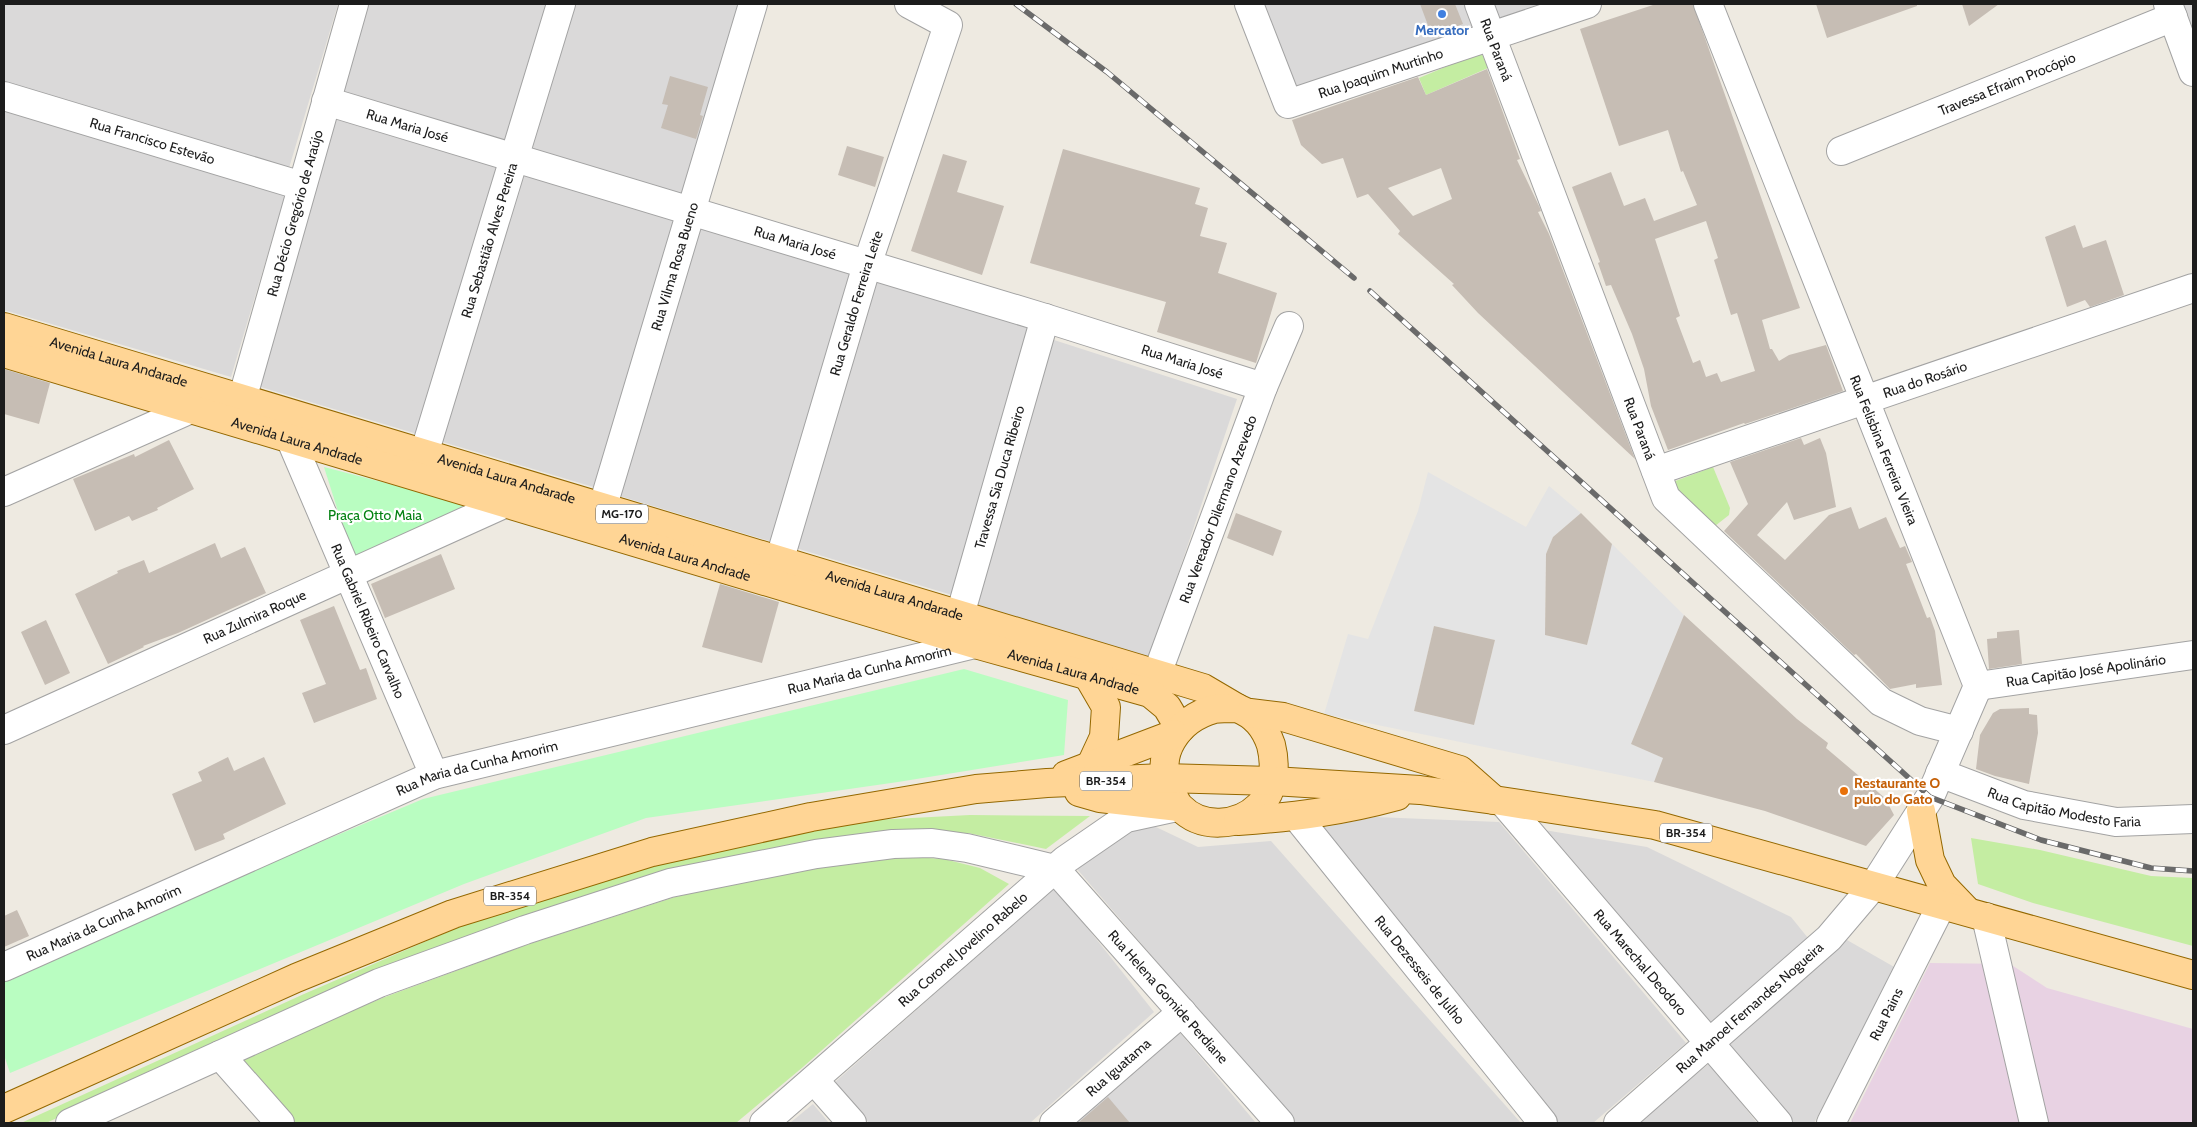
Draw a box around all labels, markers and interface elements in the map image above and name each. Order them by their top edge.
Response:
marker: Mercator [1436,8,1448,20]
street label: Rua Paraná [1476,16,1516,84]
place label: Mercator [1415,21,1469,39]
street label: Rua Joaquim Murtinho [1316,44,1446,102]
street label: Travessa Efraim Procópio [1936,48,2079,120]
street label: Rua Maria José [364,105,451,146]
street label: Rua Francisco Estevão [88,113,217,168]
street label: Rua Décio Gregório de Araújo [263,127,327,299]
street label: Rua Sebastião Alves Pereira [457,160,521,320]
street label: Rua Vilma Rosa Bueno [647,200,702,333]
street label: Rua Maria José [752,222,838,263]
street label: Rua Geraldo Ferreira Leite [826,228,887,378]
street label: Avenida Laura Andarade [48,332,190,391]
street label: Rua Maria José [1139,340,1225,383]
street label: Rua do Rosário [1880,357,1970,402]
street label: Rua Felisbina Ferreira Vieira [1846,372,1922,528]
street label: Rua Paraná [1620,395,1660,463]
street label: Travessa Sia Duca Ribeiro [970,403,1029,551]
street label: Rua Vereador Dilermano Azevedo [1175,412,1261,606]
street label: Avenida Laura Andrade [229,413,365,469]
street label: Avenida Laura Andarade [436,449,578,508]
road number: MG-170 [596,504,648,524]
park label: Praça Otto Maia [328,506,422,524]
street label: Avenida Laura Andrade [617,529,753,585]
street label: Rua Gabriel Ribeiro Carvalho [327,541,409,702]
street label: Avenida Laura Andarade [824,566,965,624]
street label: Rua Zulmira Roque [200,586,309,648]
street label: Rua Maria da Cunha Amorim [786,641,953,698]
street label: Avenida Laura Andrade [1006,645,1142,699]
street label: Rua Capitão José Apolinário [2005,650,2167,691]
street label: Rua Maria da Cunha Amorim [393,736,560,800]
road number: BR-354 [1080,771,1132,790]
place label: Restaurante O pulo do Gato [1854,774,1940,808]
street label: Rua Capitão Modesto Faria [1985,783,2141,831]
marker: Restaurante O pulo do Gato [1838,785,1850,797]
road number: BR-354 [1660,824,1712,842]
street label: Rua Maria da Cunha Amorim [23,880,184,965]
road number: BR-354 [484,886,536,906]
street label: Rua Coronel Jovelino Rabelo [894,888,1031,1011]
street label: Rua Marechal Deodoro [1590,905,1691,1019]
street label: Rua Dezesseis de Julho [1371,912,1469,1028]
street label: Rua Helena Gomide Perdiane [1104,926,1232,1067]
street label: Rua Manoel Fernandes Nogueira [1672,938,1827,1077]
street label: Rua Pains [1865,985,1907,1044]
street label: Rua Iguatama [1082,1034,1155,1100]

